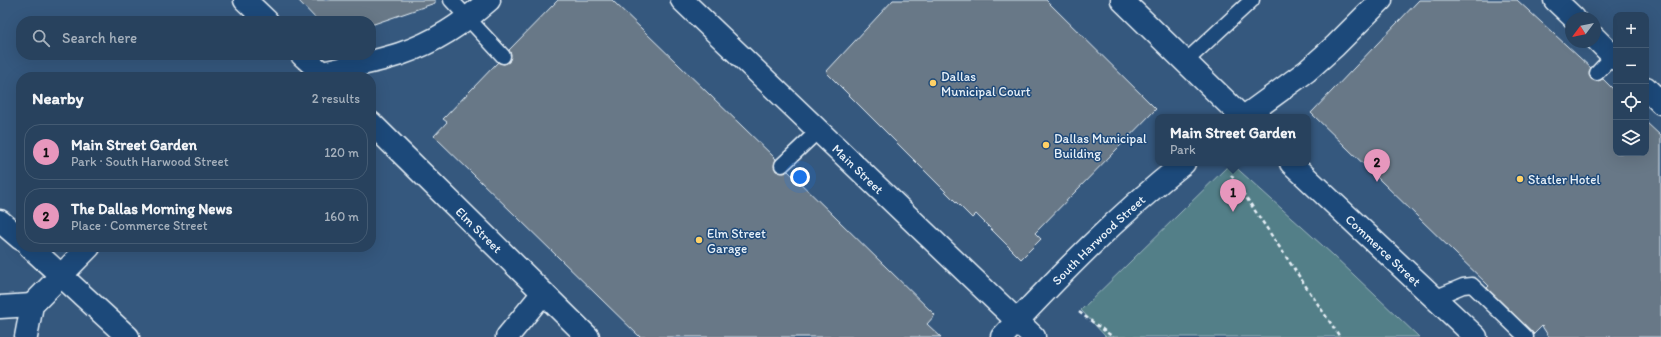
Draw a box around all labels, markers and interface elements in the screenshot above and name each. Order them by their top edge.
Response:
north arrow [1565,12,1601,48]
map controls [1613,12,1649,156]
button: + [1613,12,1649,48]
search box [16,16,376,60]
icon: search [30,27,52,49]
text: Search here [62,29,137,47]
button: − [1613,48,1649,84]
place label: Dallas Municipal Court [941,69,1031,99]
marker: Dallas Municipal Court [928,78,938,88]
button: locate [1613,84,1649,120]
text: Nearby [32,88,84,108]
text: 2 results [312,91,360,106]
popup [1155,114,1311,166]
button: layers [1613,120,1649,156]
text: Main Street Garden [1170,124,1296,142]
place label: Dallas Municipal Building [1054,131,1147,161]
text: Main Street Garden [71,136,197,154]
marker: Dallas Municipal Building [1041,140,1051,150]
street label: Main Street [829,141,887,197]
text: Park [1170,142,1196,157]
text: 1 [43,145,49,160]
text: 120 m [324,145,359,160]
pin: 2 [1364,149,1390,182]
text: Park · South Harwood Street [71,154,229,169]
your location [790,167,810,187]
place label: Statler Hotel [1528,172,1600,187]
marker: Statler Hotel [1515,174,1525,184]
pin: 1 [1220,179,1246,212]
street label: South Harwood Street [1049,192,1148,288]
text: The Dallas Morning News [71,200,232,218]
street label: Elm Street [453,204,505,256]
text: 2 [43,209,49,224]
text: 160 m [324,209,359,224]
street label: Commerce Street [1342,211,1424,289]
text: Place · Commerce Street [71,218,208,233]
place label: Elm Street Garage [707,226,766,256]
marker: Elm Street Garage [694,235,704,245]

